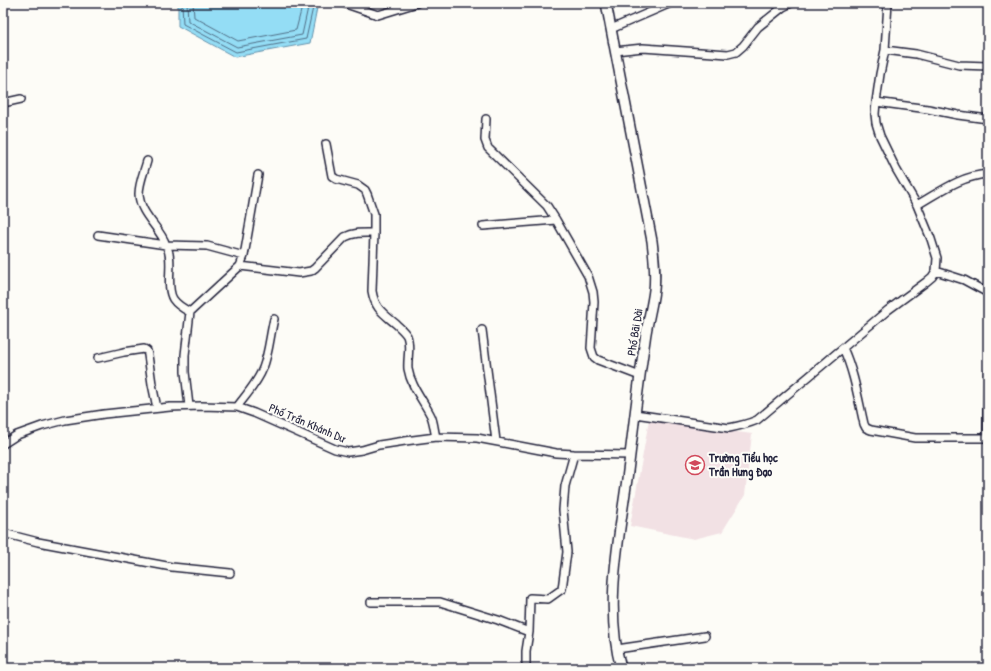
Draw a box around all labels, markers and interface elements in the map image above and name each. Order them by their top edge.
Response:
street label: Phố Bãi Dài [622,307,647,357]
street label: Phố Trần Khánh Dư [266,399,349,447]
place label: Trường Tiểu học Trần Hưng Đạo [708,449,778,481]
school or university icon: Trường Tiểu học Trần Hưng Đạo [684,454,706,476]

